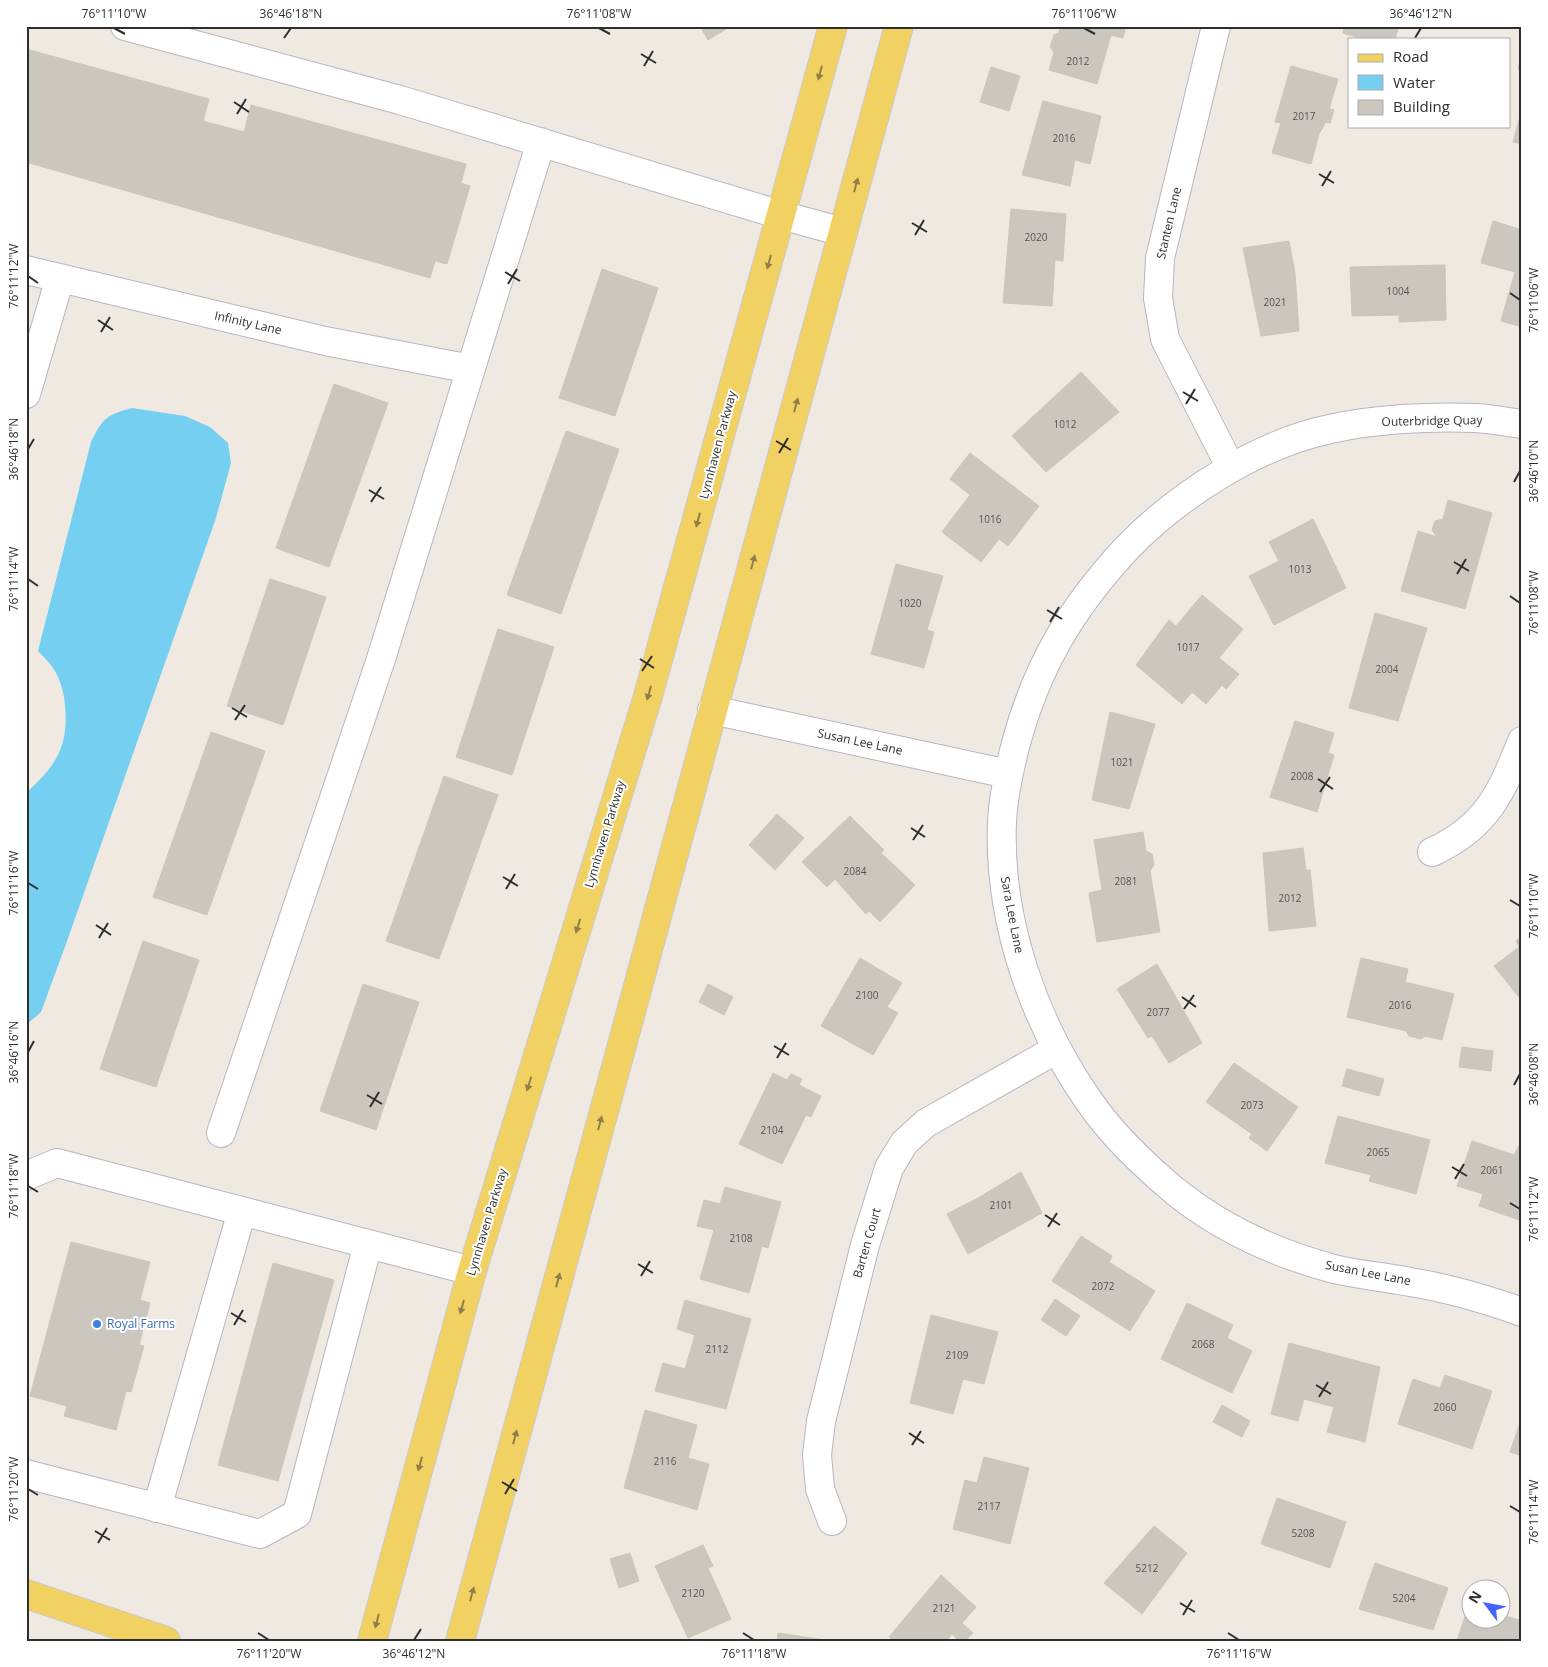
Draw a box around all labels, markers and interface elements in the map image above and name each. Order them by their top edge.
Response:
text: 76°11'10"W [82,5,146,22]
text: 36°46'18"N [260,5,322,22]
text: 76°11'08"W [567,5,631,22]
text: 76°11'06"W [1052,5,1116,22]
text: 36°46'12"N [1390,5,1452,22]
legend [1348,38,1510,128]
text: Road [1393,46,1429,66]
house number: 2012 [1067,54,1090,68]
one-way arrow [815,66,823,81]
text: Water [1393,72,1435,92]
text: Building [1393,96,1450,116]
house number: 2017 [1293,109,1316,123]
house number: 2016 [1053,131,1076,145]
one-way arrow [852,177,860,192]
street label: Stanten Lane [1152,185,1185,261]
house number: 2020 [1025,230,1048,244]
text: 76°11'12"W [5,244,22,308]
one-way arrow [764,255,772,270]
text: 76°11'06"W [1525,268,1542,332]
house number: 1004 [1387,284,1410,298]
house number: 2021 [1264,295,1286,309]
street label: Infinity Lane [213,307,284,339]
street label: Lynnhaven Parkway [695,388,740,501]
one-way arrow [792,398,800,413]
street label: Outerbridge Quay [1381,411,1484,430]
house number: 1012 [1054,417,1077,431]
text: 36°46'18"N [5,418,22,480]
text: 36°46'10"N [1525,440,1542,502]
house number: 1016 [979,512,1002,526]
one-way arrow [693,513,701,528]
text: 76°11'14"W [5,547,22,611]
one-way arrow [749,554,757,569]
house number: 1013 [1289,562,1312,576]
text: 76°11'08"W [1525,571,1542,635]
house number: 1020 [899,596,922,610]
house number: 1017 [1177,640,1200,654]
house number: 2004 [1376,662,1399,676]
one-way arrow [644,686,652,701]
street label: Susan Lee Lane [816,724,905,759]
house number: 1021 [1111,755,1133,769]
house number: 2008 [1291,769,1314,783]
street label: Lynnhaven Parkway [580,777,629,890]
text: 76°11'16"W [5,851,22,915]
house number: 2084 [844,864,867,878]
house number: 2081 [1115,874,1137,888]
text: 76°11'10"W [1525,874,1542,938]
street label: Sara Lee Lane [997,875,1028,955]
house number: 2012 [1279,891,1302,905]
one-way arrow [573,919,581,934]
house number: 2100 [856,988,879,1002]
house number: 2016 [1389,998,1412,1012]
house number: 2077 [1147,1005,1170,1019]
text: 36°46'16"N [5,1021,22,1083]
text: 36°46'08"N [1525,1043,1542,1105]
one-way arrow [524,1077,532,1092]
house number: 2073 [1241,1098,1264,1112]
one-way arrow [597,1116,605,1131]
house number: 2104 [761,1123,784,1137]
house number: 2065 [1367,1145,1390,1159]
text: 76°11'18"W [5,1154,22,1218]
house number: 2061 [1481,1163,1503,1177]
street label: Lynnhaven Parkway [462,1165,511,1278]
text: 76°11'12"W [1525,1177,1542,1241]
house number: 2101 [990,1198,1012,1212]
street label: Barten Court [848,1206,885,1280]
house number: 2108 [730,1231,753,1245]
street label: Susan Lee Lane [1324,1256,1413,1289]
one-way arrow [554,1272,562,1287]
house number: 2072 [1092,1279,1115,1293]
one-way arrow [458,1300,466,1315]
place label: Royal Farms [107,1315,175,1332]
marker: Royal Farms [91,1318,103,1330]
house number: 2068 [1192,1337,1215,1351]
house number: 2112 [706,1342,729,1356]
house number: 2109 [946,1348,969,1362]
house number: 2060 [1434,1400,1457,1414]
one-way arrow [511,1429,519,1444]
house number: 2116 [654,1454,677,1468]
text: 76°11'20"W [5,1457,22,1521]
one-way arrow [416,1457,424,1472]
text: 76°11'14"W [1525,1480,1542,1544]
house number: 2117 [978,1499,1001,1513]
house number: 5208 [1292,1526,1315,1540]
house number: 5212 [1136,1561,1159,1575]
north arrow [1460,1580,1510,1630]
one-way arrow [469,1586,477,1601]
house number: 2120 [682,1586,705,1600]
text: N [1463,1587,1486,1607]
house number: 5204 [1393,1591,1416,1605]
house number: 2121 [933,1601,955,1615]
one-way arrow [373,1614,381,1629]
text: 76°11'20"W [237,1645,301,1662]
text: 36°46'12"N [383,1645,445,1662]
text: 76°11'18"W [722,1645,786,1662]
text: 76°11'16"W [1207,1645,1271,1662]

